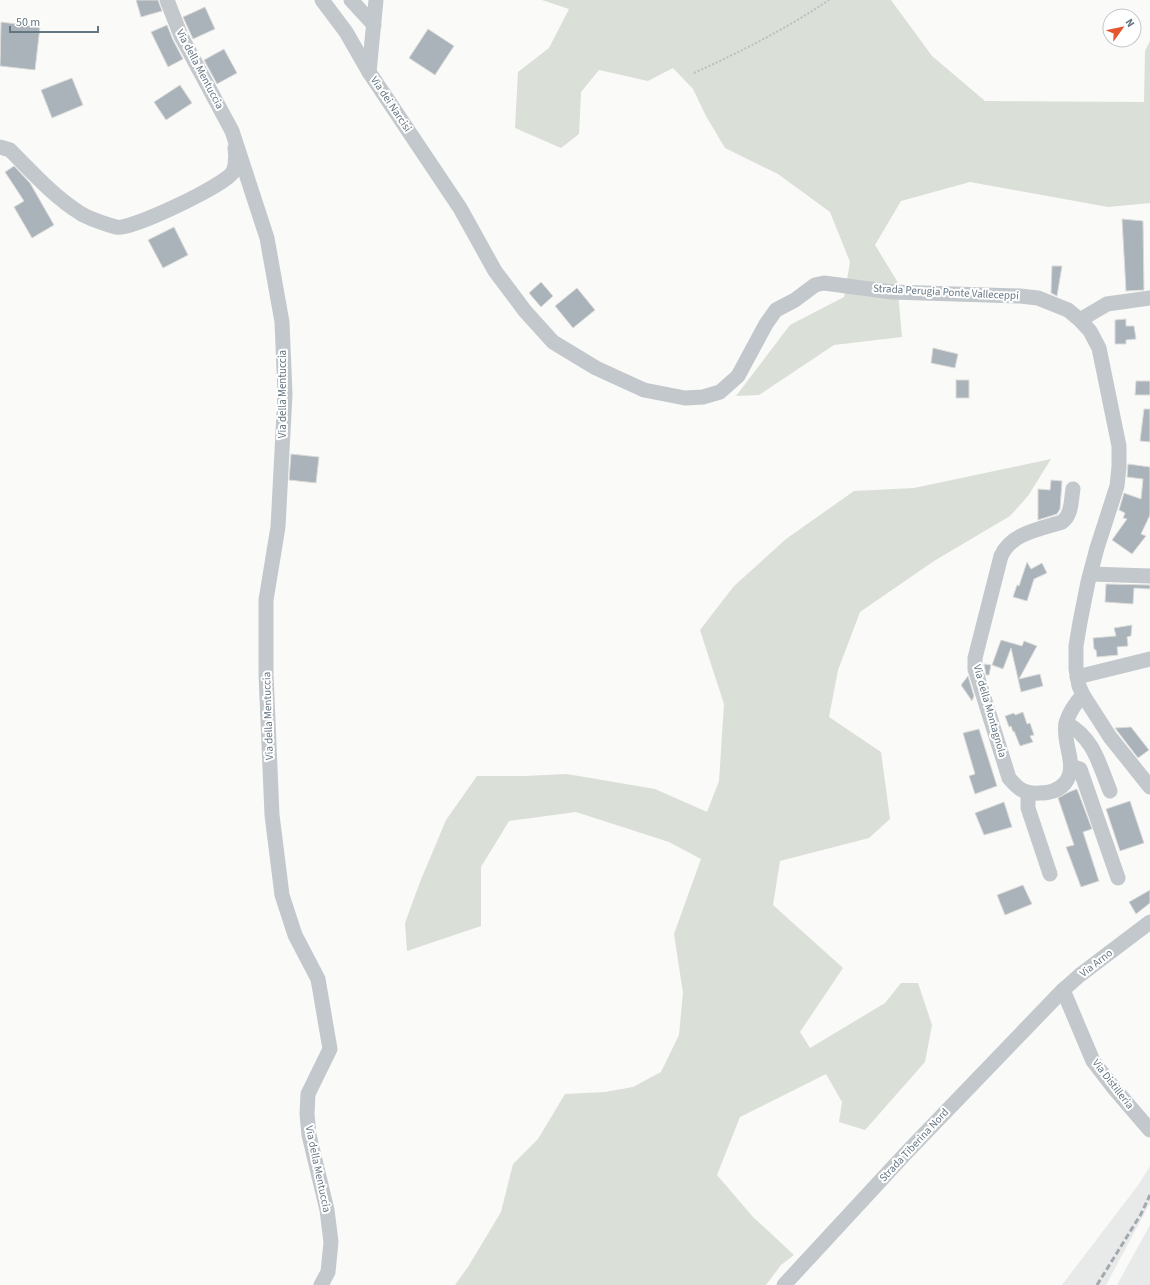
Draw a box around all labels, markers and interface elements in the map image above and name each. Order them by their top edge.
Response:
scale bar [10,8,98,34]
north arrow [1102,8,1142,48]
text: 50 m [16,14,40,31]
text: N [1122,16,1138,30]
street label: Via della Mentuccia [173,27,227,111]
street label: Via dei Narcisi [367,73,415,135]
street label: Strada Perugia Ponte Valleceppi [873,281,1019,303]
street label: Via della Mentuccia [275,350,290,438]
street label: Via della Montagnola [970,663,1010,759]
street label: Via della Mentuccia [259,672,277,760]
street label: Via Arno [1076,945,1116,981]
street label: Via Distilleria [1089,1056,1137,1112]
street label: Strada Tiberina Nord [876,1105,952,1185]
street label: Via della Mentuccia [301,1124,335,1214]

